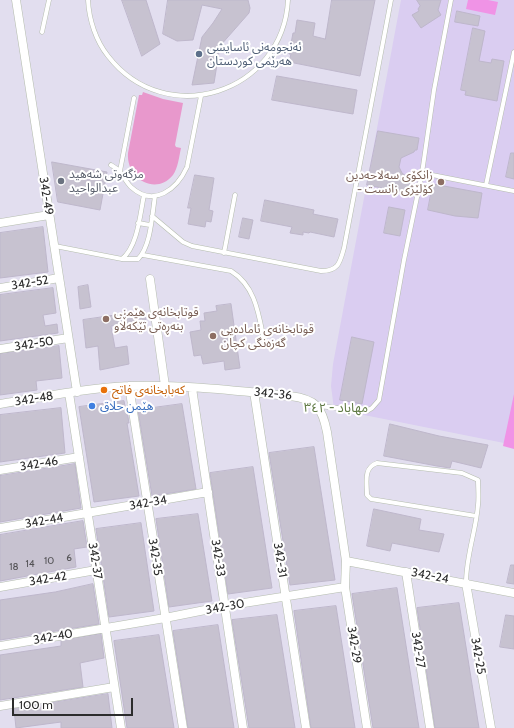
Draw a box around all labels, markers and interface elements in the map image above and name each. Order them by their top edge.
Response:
place label: ئەنجومەنی ئاسایشی هەرێمی کوردستان [207,40,302,68]
marker: ئەنجومەنی ئاسایشی هەرێمی کوردستان [194,49,204,59]
place label: مزگه‌وتی شه‌هید عبدالواحید [69,167,144,195]
place label: زانکۆی سەلاحەدین - کۆلێژی زانست [346,168,433,196]
street label: 342-49 [36,176,56,216]
marker: مزگه‌وتی شه‌هید عبدالواحید [56,176,66,186]
marker: زانکۆی سەلاحەدین - کۆلێژی زانست [436,177,446,187]
street label: 342-52 [10,273,50,293]
place label: قوتابخانەی هێمنی بنەڕەتی تێکەڵاو [114,305,199,333]
marker: قوتابخانەی هێمنی بنەڕەتی تێکەڵاو [101,314,111,324]
place label: قوتابخانەی ئامادەیی گەزەنگی کچان [221,322,314,350]
marker: قوتابخانەی ئامادەیی گەزەنگی کچان [208,331,218,341]
street label: 342-50 [13,334,55,354]
place label: كەبابخانەی فاتح [112,383,185,397]
marker: كەبابخانەی فاتح [99,385,109,395]
street label: 342-36 [253,385,293,403]
street label: 342-48 [14,389,54,409]
place label: هێمن حلاق [100,399,153,413]
district label: مهاباد - ٣٤٢ [304,400,368,416]
marker: هێمن حلاق [87,401,97,411]
street label: 342-46 [19,454,59,474]
street label: 342-34 [128,493,168,513]
street label: 342-44 [24,511,64,531]
street label: 342-35 [145,537,165,577]
street label: 342-33 [208,538,228,578]
street label: 342-37 [85,542,105,580]
street label: 342-31 [270,542,290,578]
house number: 6 [66,552,72,564]
house number: 10 [44,555,54,567]
house number: 14 [25,558,35,570]
house number: 18 [9,561,19,573]
street label: 342-24 [410,565,450,587]
street label: 342-42 [28,569,68,589]
street label: 342-30 [204,596,246,618]
street label: 342-29 [344,625,364,665]
street label: 342-40 [32,626,74,648]
street label: 342-27 [408,631,428,669]
street label: 342-25 [468,636,488,676]
scale bar [14,690,135,716]
text: 100 m [19,697,53,712]

